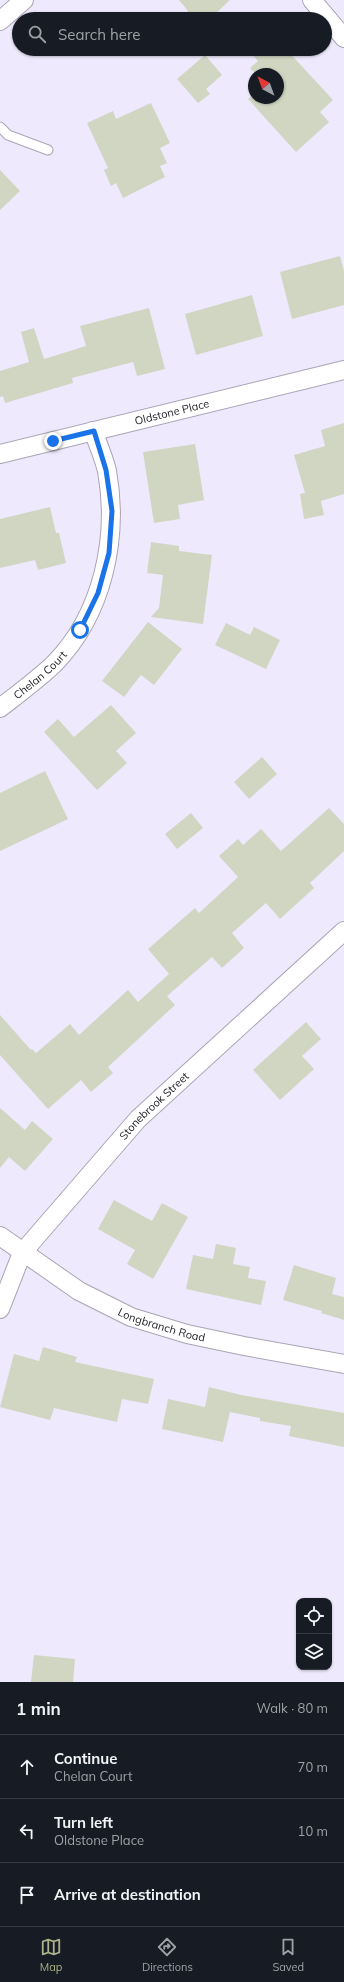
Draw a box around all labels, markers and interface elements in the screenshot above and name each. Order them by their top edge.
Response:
search box [12,12,332,56]
icon: search [26,23,48,45]
text: Search here [58,25,140,44]
north arrow [248,68,284,104]
street label: Oldstone Place [133,396,211,428]
route end [44,432,62,450]
route start [71,621,89,639]
street label: Chelan Court [11,648,70,702]
street label: Stonebrook Street [116,1069,192,1143]
street label: Longbranch Road [116,1305,206,1345]
map controls [296,1598,332,1670]
button: locate [296,1598,332,1634]
button: layers [296,1634,332,1670]
text: 1 min [16,1698,61,1719]
text: Walk · 80 m [257,1700,328,1716]
text: Continue [54,1749,117,1768]
icon: ahead [16,1756,38,1778]
text: 70 m [298,1759,328,1775]
text: Chelan Court [54,1768,132,1784]
text: Turn left [54,1813,113,1832]
icon: left [16,1820,38,1842]
text: 10 m [298,1823,328,1839]
text: Oldstone Place [54,1832,144,1848]
icon: arrive [16,1884,38,1906]
text: Arrive at destination [54,1885,201,1904]
tab: Map [40,1936,62,1974]
tab: Directions [142,1936,193,1974]
tab: Saved [272,1936,304,1974]

